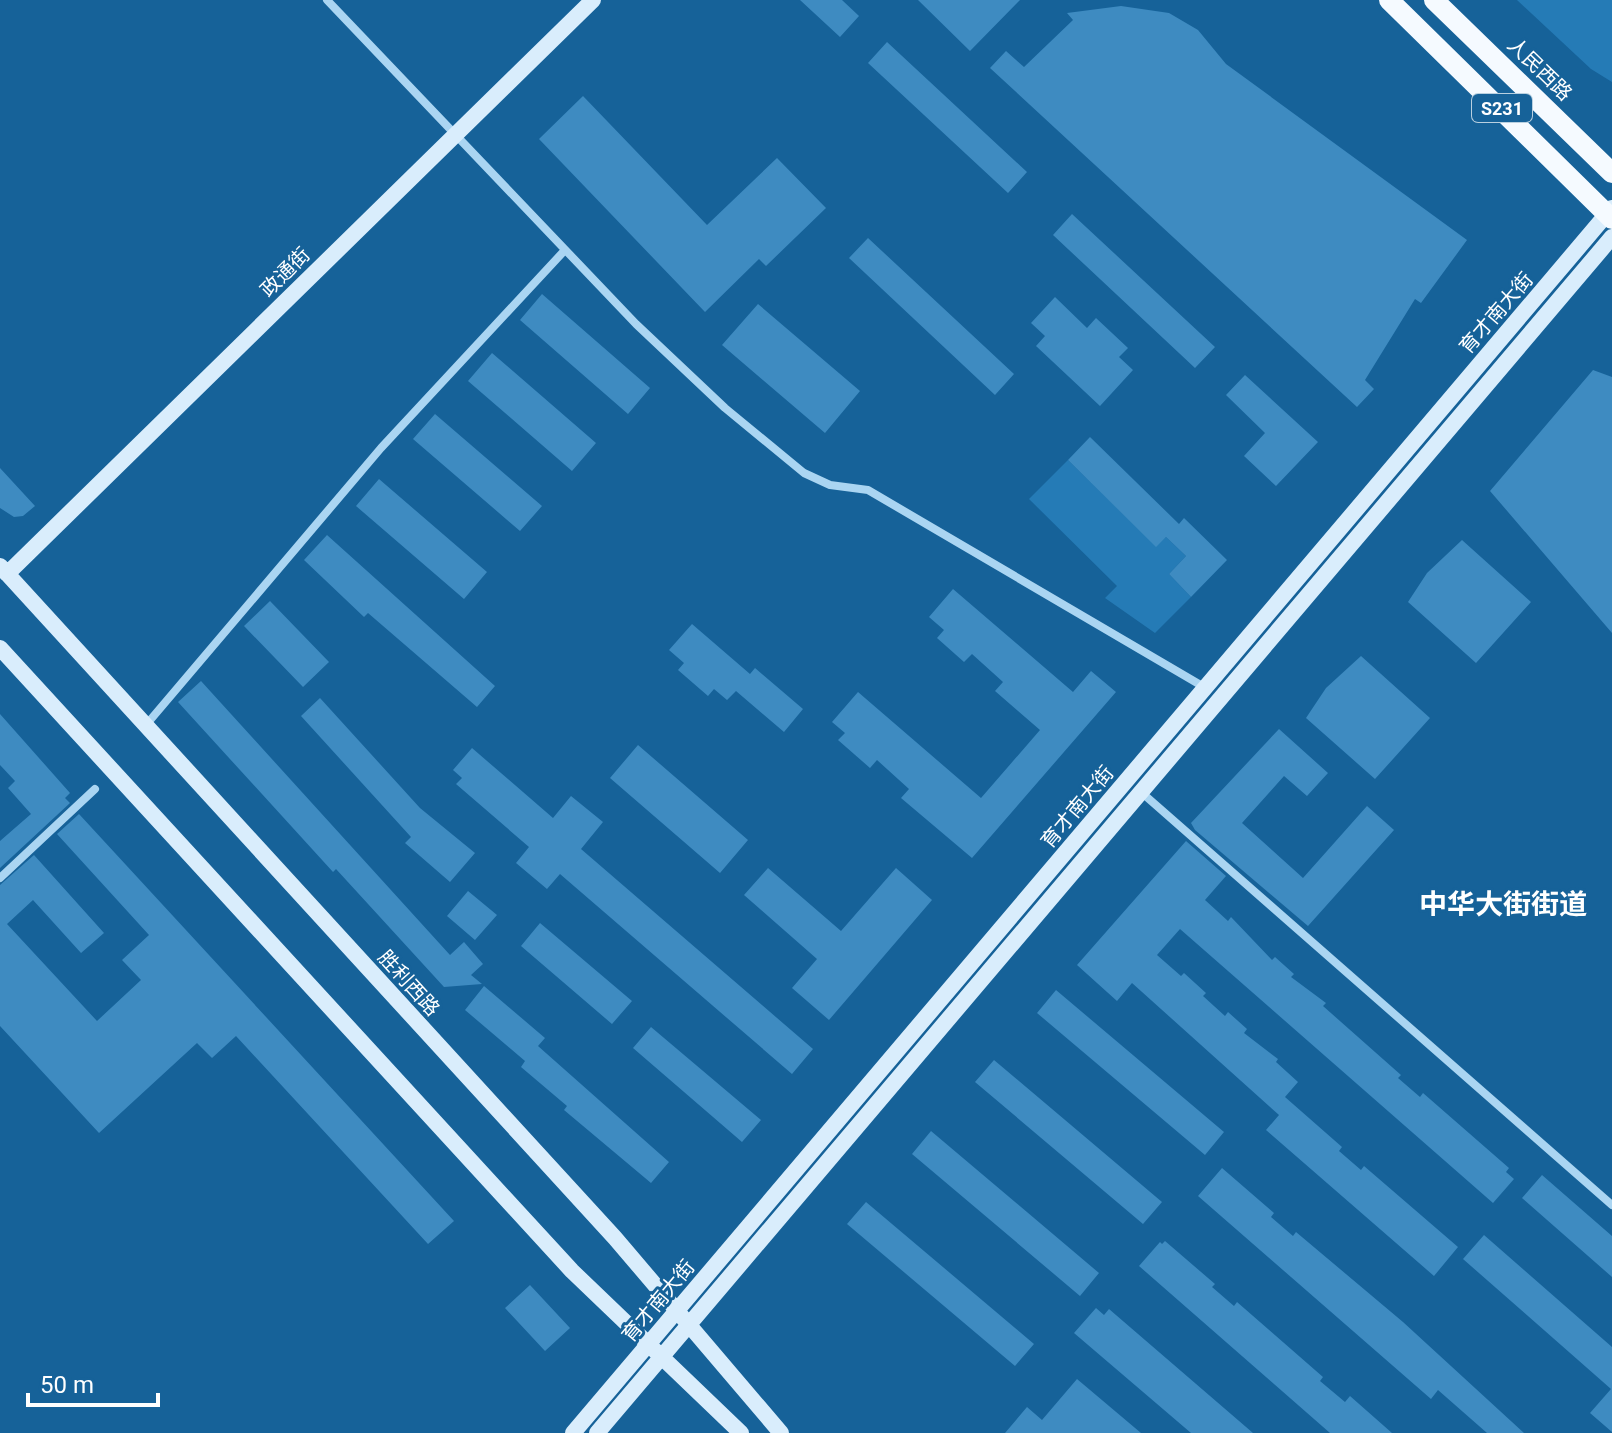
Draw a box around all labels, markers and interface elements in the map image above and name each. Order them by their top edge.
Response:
street label: 人民西路 [1503,33,1577,105]
road number: S231 [1472,94,1532,122]
street label: 政通街 [255,242,315,302]
street label: 育才南大街 [1454,267,1538,359]
street label: 育才南大街 [1036,761,1118,853]
district label: 中华大街街道 [1419,888,1587,921]
street label: 胜利西路 [373,945,445,1021]
street label: 育才南大街 [617,1255,699,1347]
scale bar [28,1357,158,1407]
text: 50 m [40,1371,94,1399]

